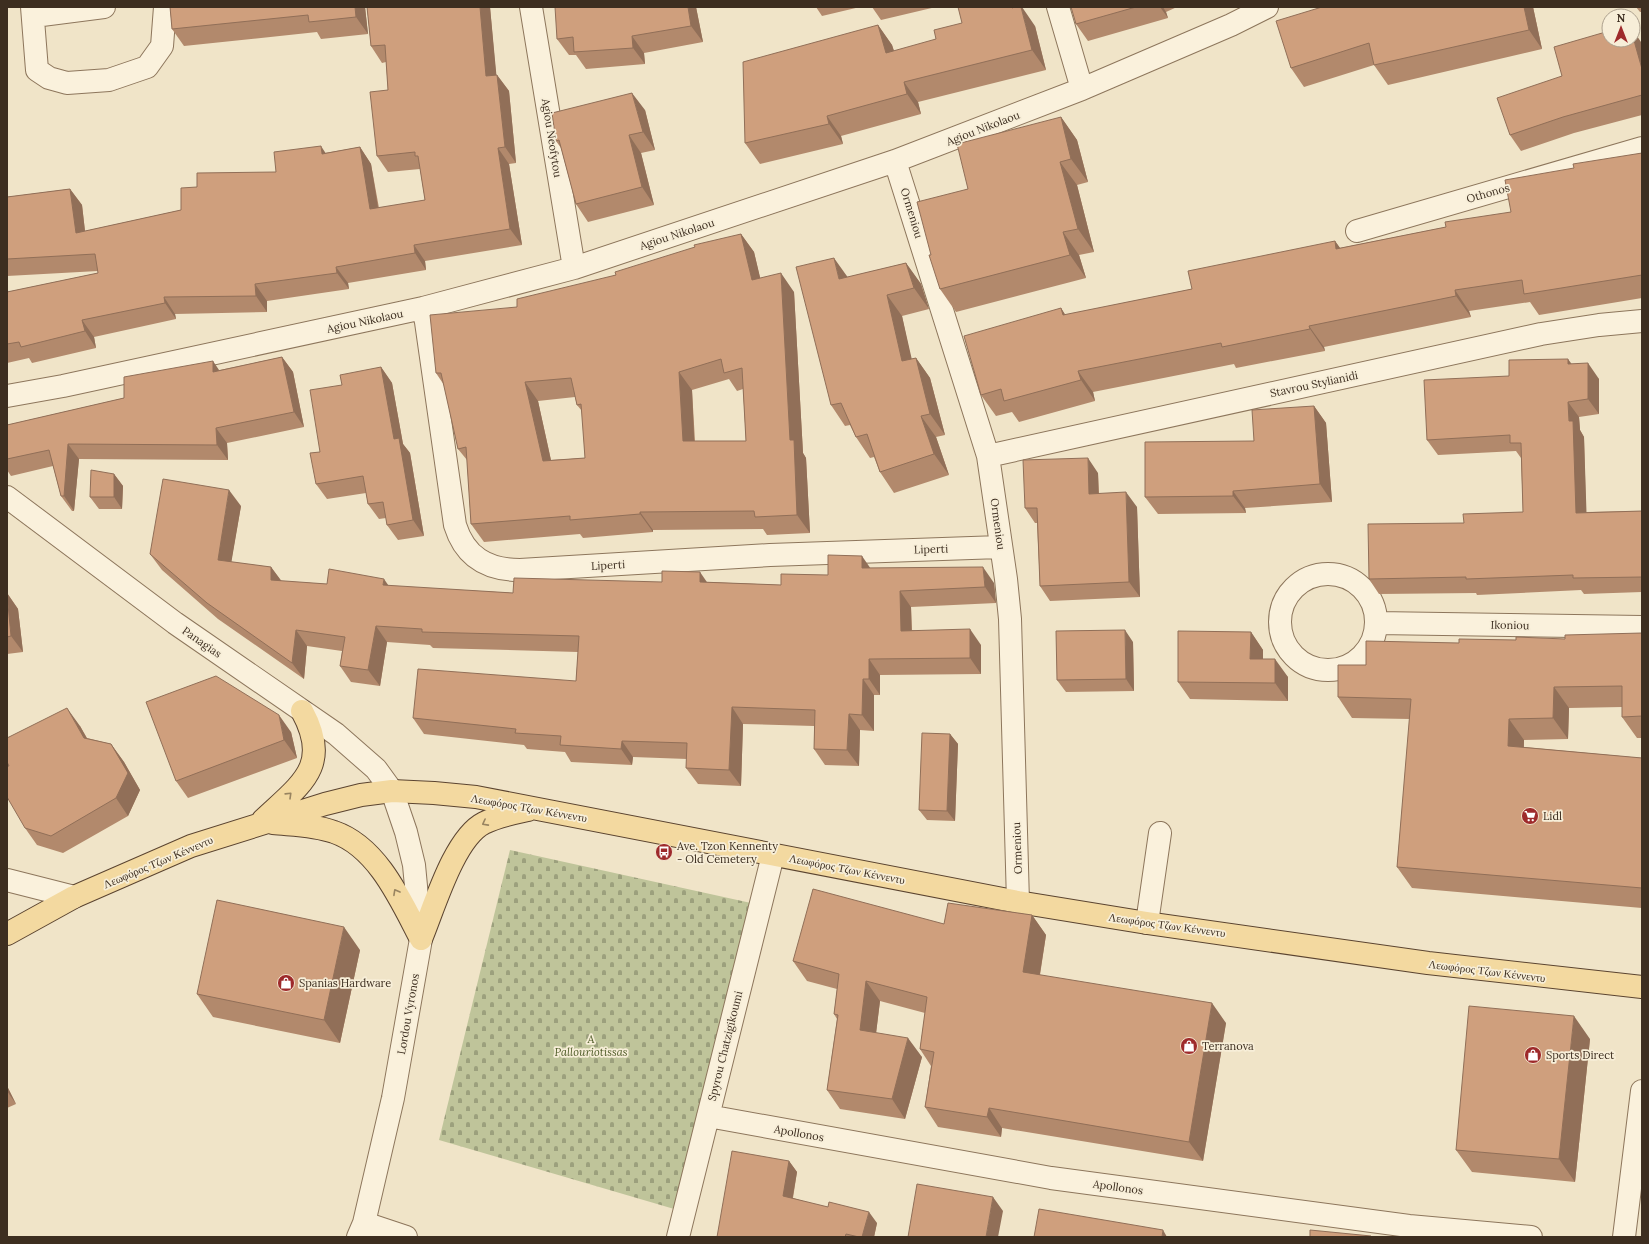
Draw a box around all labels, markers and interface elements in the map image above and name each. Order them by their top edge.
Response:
north arrow [1601,8,1641,48]
text: N [1617,11,1626,25]
street label: Agiou Neofytou [539,97,565,179]
street label: Agiou Nikolaou [943,107,1022,149]
street label: Othonos [1465,180,1511,206]
street label: Ormeniou [898,186,926,240]
street label: Agiou Nikolaou [637,215,716,253]
street label: Agiou Nikolaou [325,306,405,336]
street label: Stavrou Stylianidi [1269,368,1359,400]
street label: Ormeniou [987,497,1009,551]
street label: Liperti [914,541,948,557]
street label: Liperti [591,557,625,573]
street label: Ikoniou [1491,618,1530,632]
street label: Panagias [180,623,224,661]
street label: Λεωφόρος Τζων Κέννεντυ [470,791,589,825]
one-way arrow [284,792,292,800]
supermarket icon: Lidl [1520,806,1540,826]
place label: Lidl [1543,809,1562,823]
one-way arrow [482,819,489,826]
street label: Ormeniou [1009,821,1025,874]
street label: Λεωφόρος Τζων Κέννεντυ [101,832,215,891]
place label: Ave. Tzon Kennenty - Old Cemetery [676,839,778,866]
bus stop icon: Ave. Tzon Kennenty - Old Cemetery [654,842,674,862]
street label: Λεωφόρος Τζων Κέννεντυ [788,851,907,887]
one-way arrow [393,889,401,896]
street label: Λεωφόρος Τζων Κέννεντυ [1108,910,1227,940]
street label: Λεωφόρος Τζων Κέννεντυ [1428,957,1547,985]
street label: Lordou Vyronos [394,972,422,1056]
shop icon: Spanias Hardware [276,973,296,993]
place label: Spanias Hardware [299,976,391,990]
street label: Spyrou Chatzigikoumi [705,989,745,1103]
park label: A Pallouriotissas [555,1032,628,1059]
shop icon: Terranova [1179,1036,1199,1056]
place label: Terranova [1202,1039,1254,1053]
shop icon: Sports Direct [1523,1045,1543,1065]
place label: Sports Direct [1546,1048,1615,1062]
street label: Apollonos [772,1122,825,1144]
street label: Apollonos [1091,1176,1144,1197]

